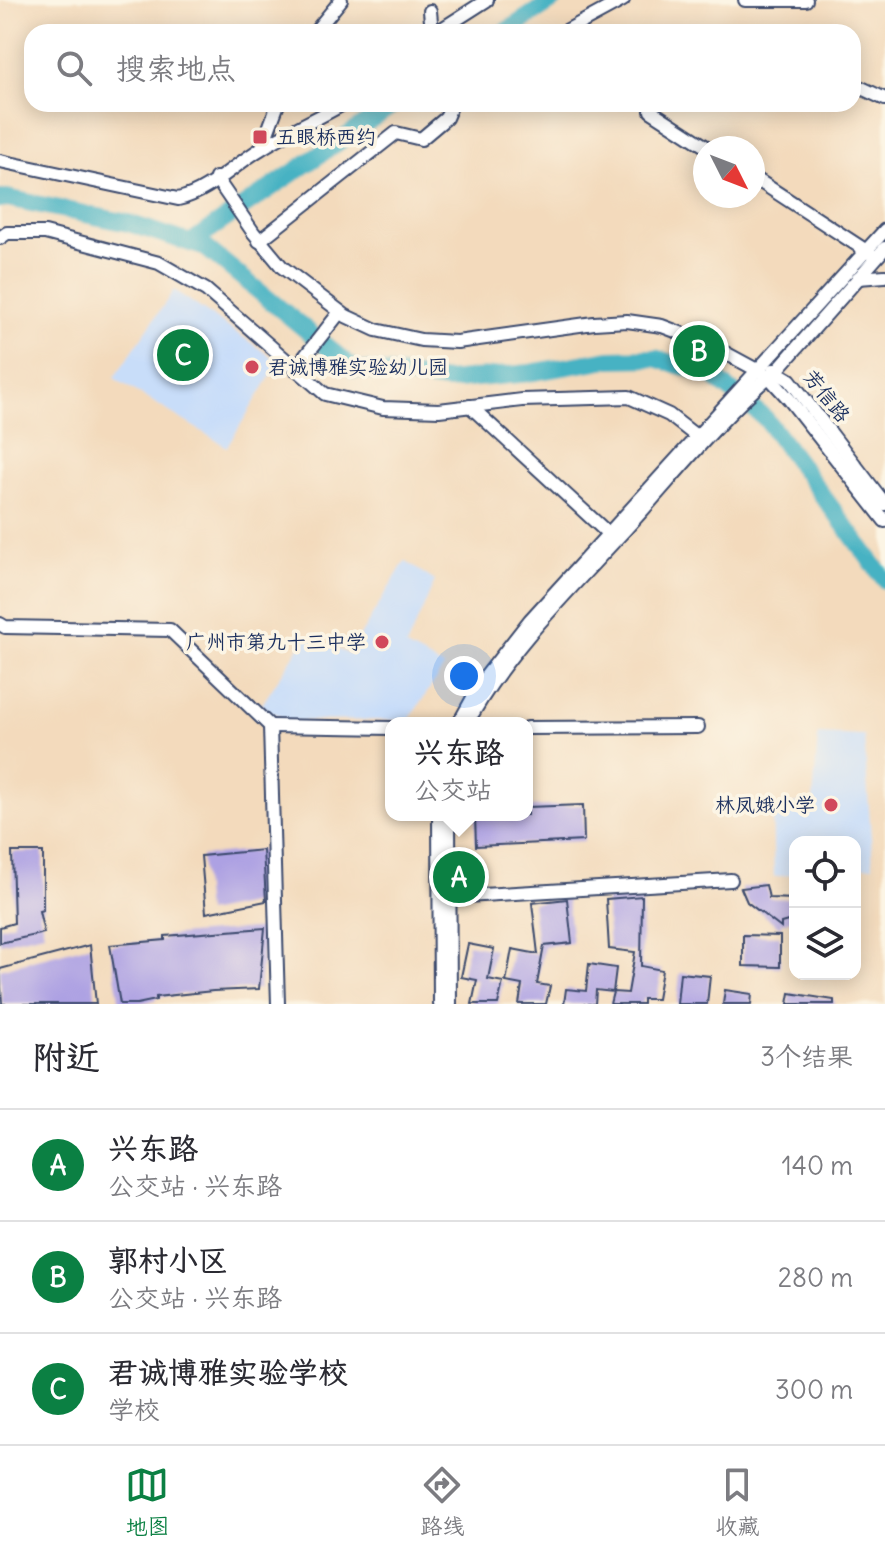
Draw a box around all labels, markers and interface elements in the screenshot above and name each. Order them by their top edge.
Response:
search box [24,24,861,112]
icon: search [52,46,96,90]
text: 搜索地点 [116,49,236,87]
place label: 五眼桥西约 [276,124,376,149]
marker: 五眼桥西约 [251,128,269,146]
north arrow [693,136,765,208]
pin: B [673,321,725,381]
pin: C [157,325,209,385]
place label: 君诚博雅实验幼儿园 [268,354,448,379]
marker: 君诚博雅实验幼儿园 [243,358,261,376]
street label: 芳信路 [799,365,857,428]
place label: 广州市第九十三中学 [186,629,366,654]
marker: 广州市第九十三中学 [373,633,391,651]
your location [444,656,484,696]
popup [385,717,533,821]
text: 兴东路 [414,733,504,771]
text: 公交站 [414,773,492,806]
place label: 林凤娥小学 [715,792,815,817]
marker: 林凤娥小学 [822,796,840,814]
map controls [789,836,861,980]
button: locate [789,836,861,908]
pin: A [433,847,485,907]
button: layers [789,908,861,980]
text: 附近 [32,1035,100,1078]
text: 3个结果 [760,1040,853,1073]
text: 兴东路 [108,1129,198,1167]
text: A [50,1149,66,1182]
text: 140 m [782,1149,853,1182]
text: 公交站 · 兴东路 [108,1169,282,1202]
text: 郭村小区 [108,1241,228,1279]
text: B [49,1261,67,1294]
text: 280 m [778,1261,853,1294]
text: 公交站 · 兴东路 [108,1281,282,1314]
text: 君诚博雅实验学校 [108,1353,348,1391]
text: C [49,1373,67,1406]
text: 300 m [775,1373,853,1406]
text: 学校 [108,1393,160,1426]
tab: 地图 [125,1463,170,1540]
tab: 路线 [420,1463,465,1540]
tab: 收藏 [715,1463,760,1540]

